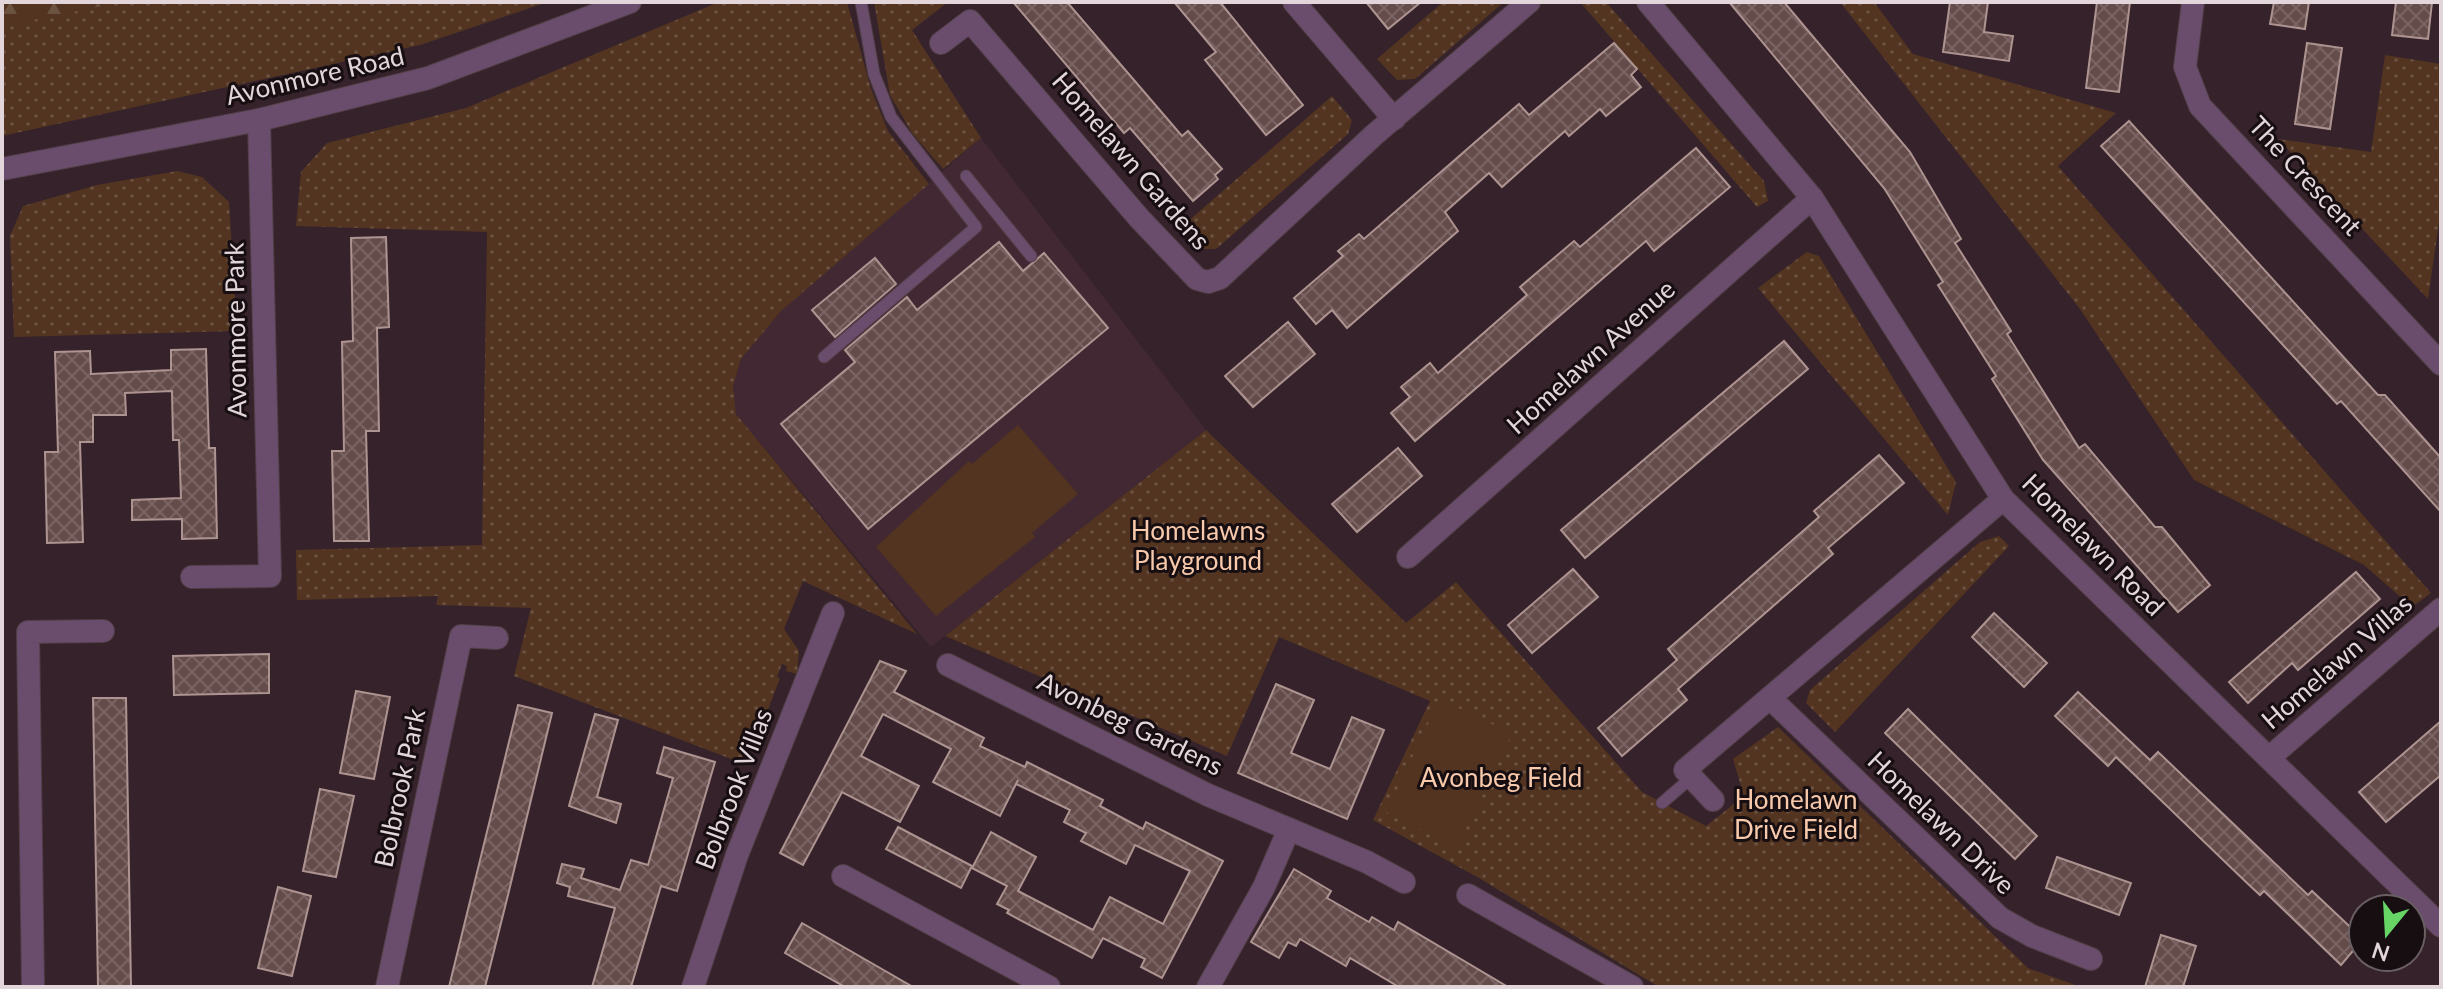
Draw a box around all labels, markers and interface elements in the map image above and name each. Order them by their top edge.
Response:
street label: Avonmore Road [223,39,407,111]
street label: Homelawn Gardens [1046,65,1218,256]
street label: The Crescent [2243,109,2369,242]
street label: Avonmore Park [217,241,253,418]
street label: Homelawn Avenue [1500,272,1681,440]
street label: Homelawn Road [2016,467,2171,622]
park label: Homelawns Playground [1131,514,1265,576]
street label: Homelawn Villas [2254,587,2418,735]
street label: Avonbeg Gardens [1033,664,1228,782]
street label: Bolbrook Villas [688,704,778,874]
street label: Bolbrook Park [367,705,432,870]
street label: Homelawn Drive [1862,744,2022,900]
park label: Avonbeg Field [1420,761,1582,793]
park label: Homelawn Drive Field [1734,783,1858,845]
north arrow [2347,893,2427,973]
text: N [2368,937,2393,968]

